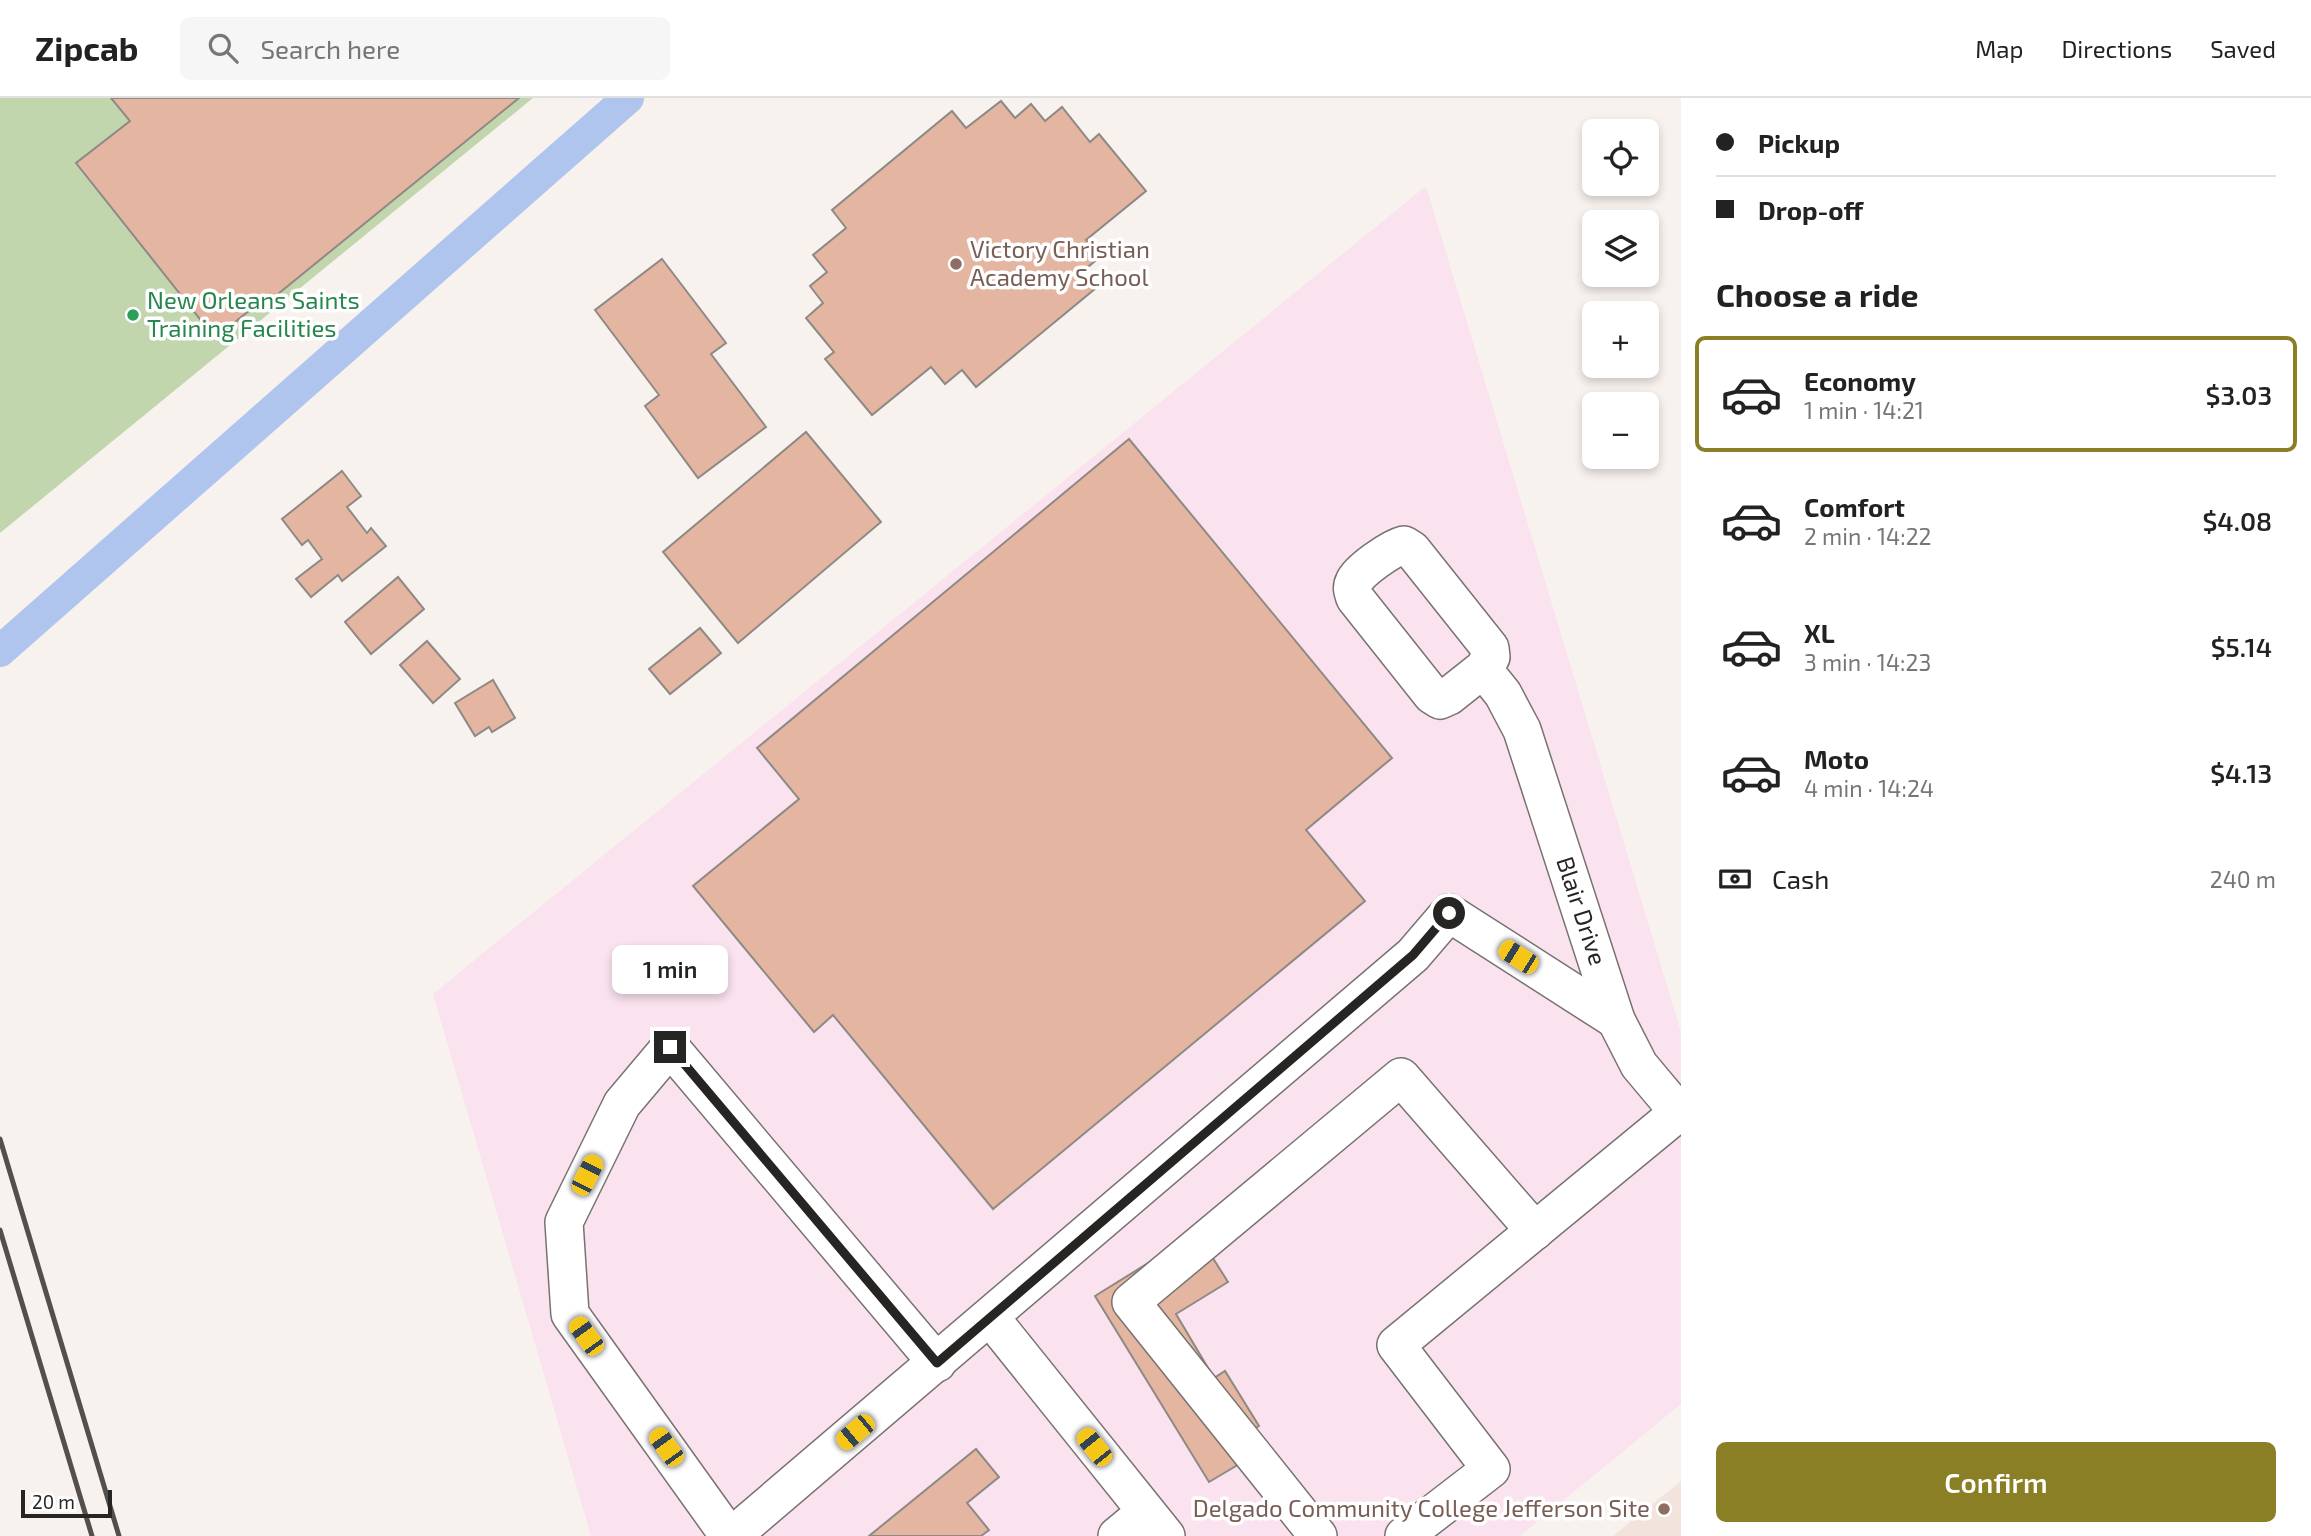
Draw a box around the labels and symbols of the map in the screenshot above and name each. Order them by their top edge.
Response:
place label: Victory Christian Academy School [970,234,1150,291]
marker: Victory Christian Academy School [948,256,964,272]
place label: New Orleans Saints Training Facilities [147,285,360,342]
marker: New Orleans Saints Training Facilities [125,307,141,323]
street label: Blair Drive [1551,853,1614,969]
route start [1433,897,1465,929]
car [1495,937,1542,977]
callout: 1 min [612,946,728,995]
route end [654,1031,686,1063]
car [569,1152,606,1198]
car [566,1313,607,1359]
car [833,1410,878,1454]
car [646,1424,687,1470]
car [1073,1424,1116,1470]
scale bar [21,1487,112,1519]
place label: Delgado Community College Jefferson Site [1193,1493,1650,1522]
marker: Delgado Community College Jefferson Site [1656,1501,1672,1517]

